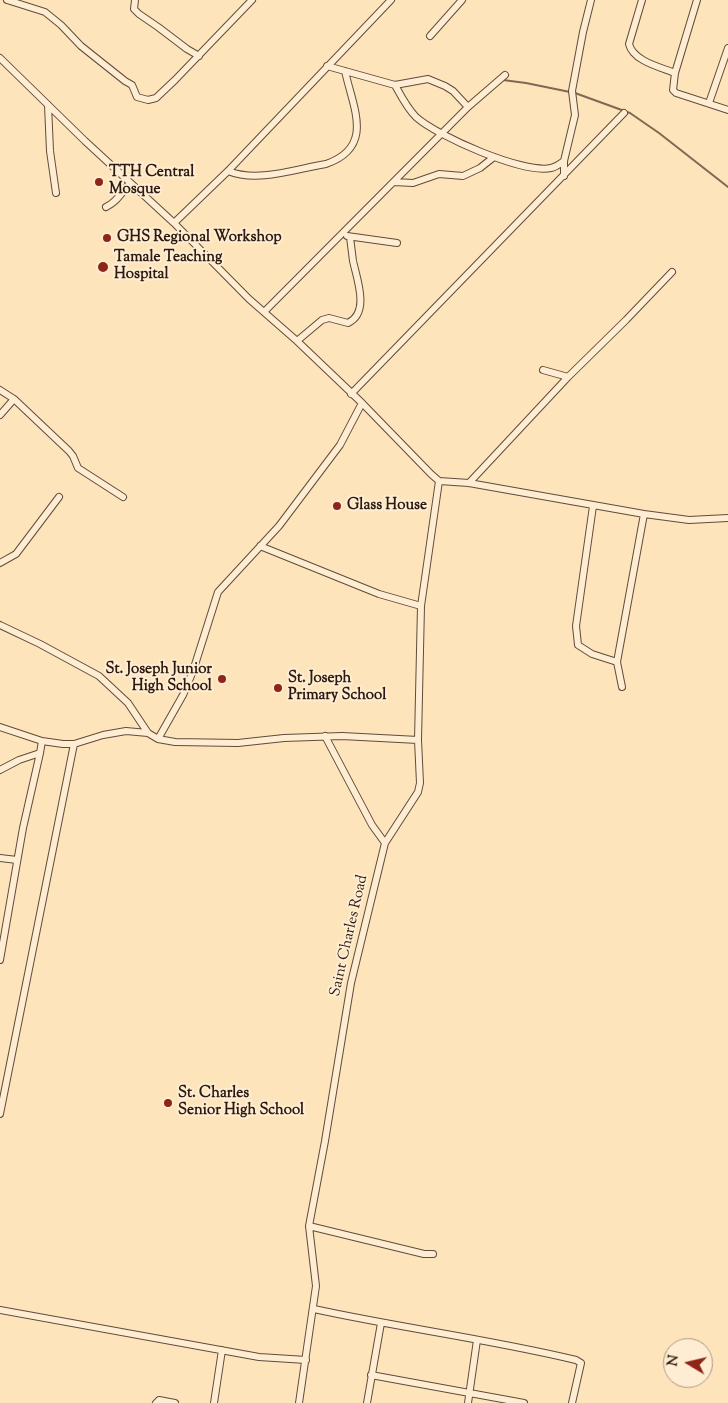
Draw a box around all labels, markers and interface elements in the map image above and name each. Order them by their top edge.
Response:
place label: TTH Central Mosque [109,164,194,199]
marker: TTH Central Mosque [93,176,105,188]
place label: GHS Regional Workshop [117,229,282,247]
marker: GHS Regional Workshop [101,232,113,244]
place label: Tamale Teaching Hospital [114,249,222,284]
marker: Tamale Teaching Hospital [96,260,110,274]
place label: Glass House [347,497,427,515]
marker: Glass House [331,500,343,512]
place label: St. Joseph Junior High School [106,661,212,696]
place label: St. Joseph Primary School [288,670,386,705]
marker: St. Joseph Junior High School [216,673,228,685]
marker: St. Joseph Primary School [272,682,284,694]
street label: Saint Charles Road [327,873,373,999]
place label: St. Charles Senior High School [178,1085,304,1120]
marker: St. Charles Senior High School [162,1097,174,1109]
north arrow [663,1338,713,1388]
text: N [663,1354,685,1368]

